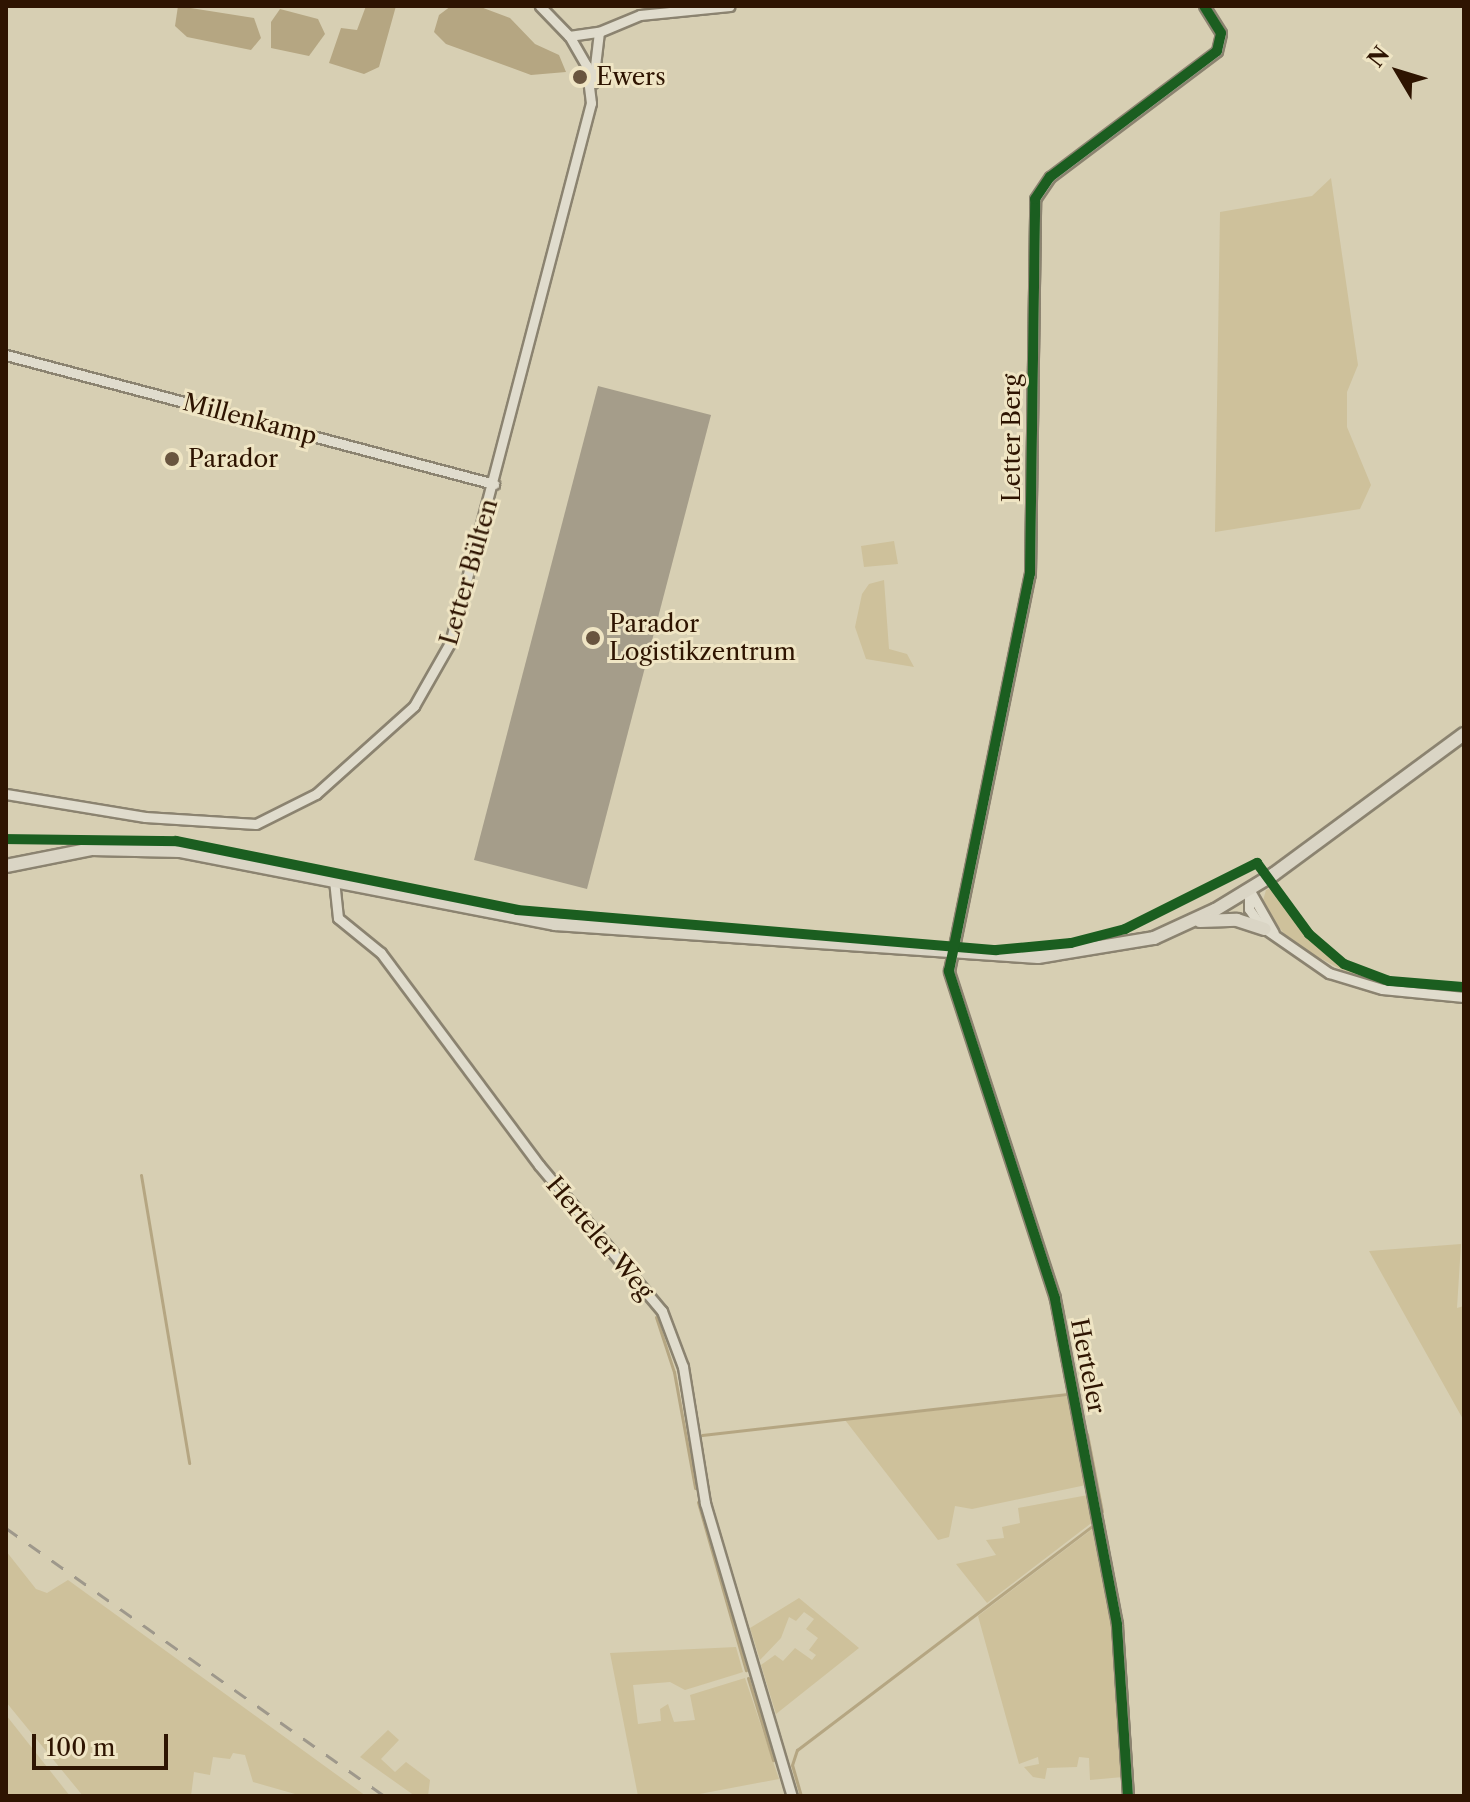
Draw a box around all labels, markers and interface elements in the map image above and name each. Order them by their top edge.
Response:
north arrow [1358,32,1438,112]
text: N [1362,41,1395,73]
place label: Ewers [596,63,666,91]
marker: Ewers [571,68,589,86]
street label: Letter Berg [998,374,1026,502]
street label: Millenkamp [180,387,320,451]
place label: Parador [188,445,278,473]
marker: Parador [163,450,181,468]
street label: Letter Bülten [434,495,504,649]
place label: Parador Logistikzentrum [609,610,796,666]
marker: Parador Logistikzentrum [584,629,602,647]
street label: Herteler Weg [540,1170,660,1306]
street label: Herteler [1065,1316,1111,1416]
scale bar [36,1718,172,1768]
text: 100 m [46,1733,115,1762]

